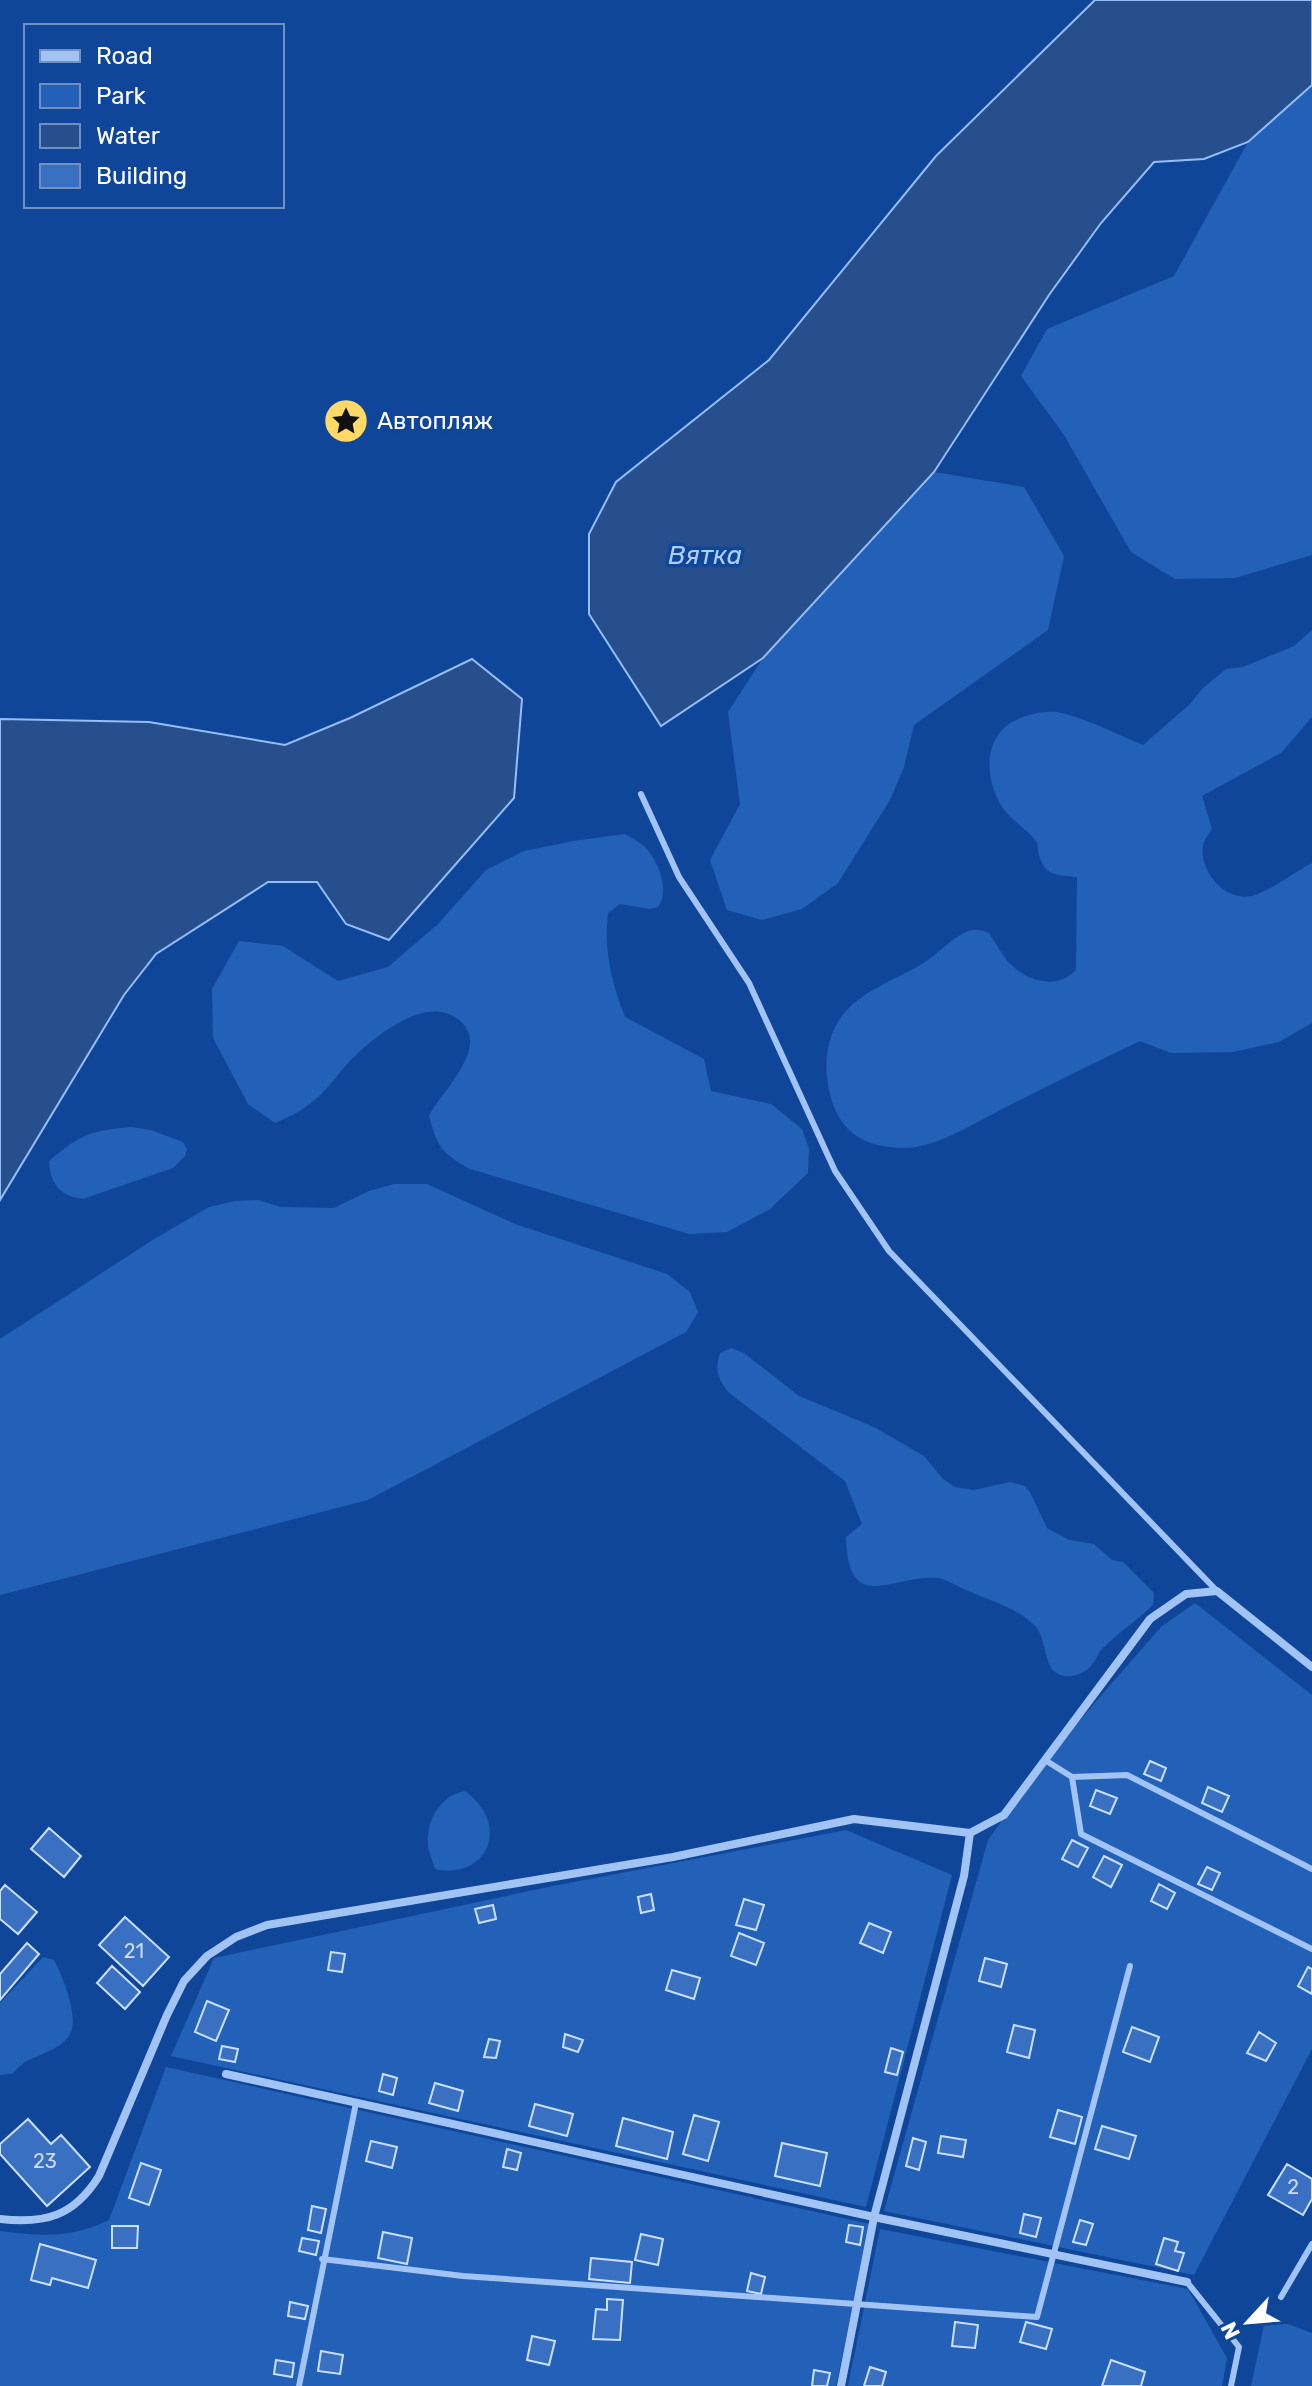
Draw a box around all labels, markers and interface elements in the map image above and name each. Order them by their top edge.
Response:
legend [24,24,284,208]
text: Road [96,42,153,70]
text: Park [96,82,147,110]
text: Water [96,122,160,150]
text: Building [96,162,187,190]
place icon: Автопляж [322,397,370,445]
place label: Автопляж [377,407,493,435]
water label: Вятка [668,540,742,571]
house number: 21 [124,1939,144,1963]
house number: 23 [33,2149,57,2173]
house number: 2 [1287,2175,1299,2199]
north arrow [1208,2282,1288,2362]
text: N [1215,2318,1246,2344]

